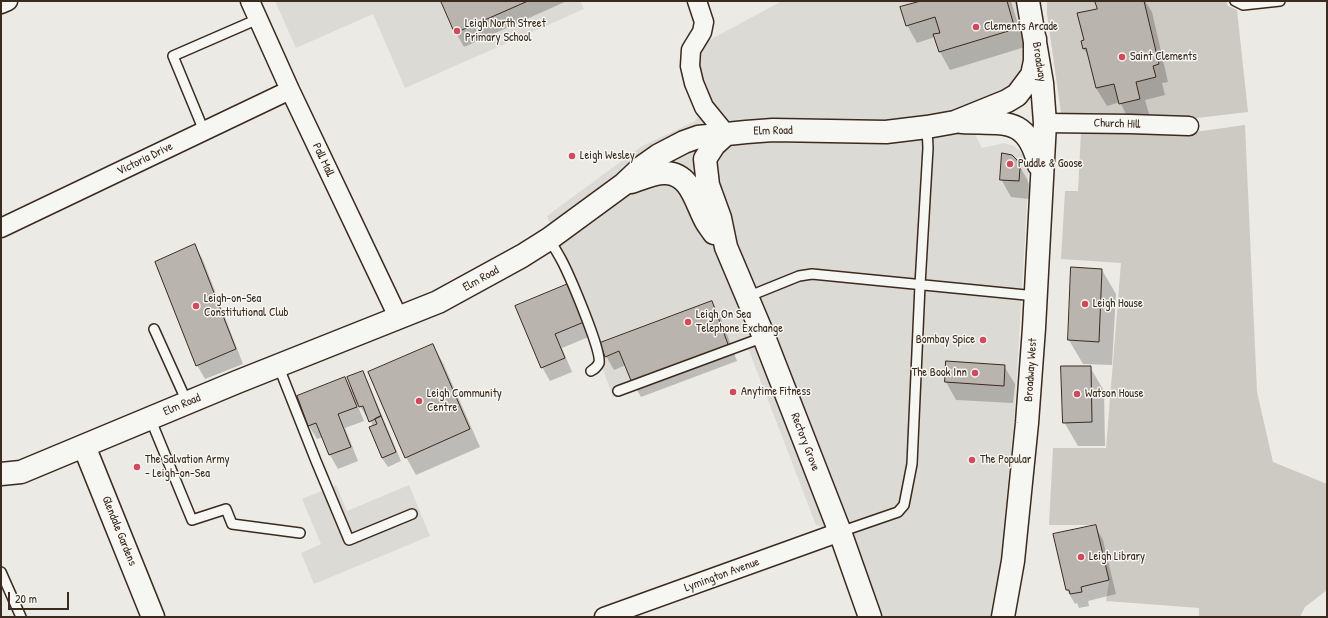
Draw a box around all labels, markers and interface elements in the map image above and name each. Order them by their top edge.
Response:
place label: Leigh North Street Primary School [465,17,546,45]
place label: Clements Arcade [984,20,1058,34]
marker: Clements Arcade [971,22,981,32]
marker: Leigh North Street Primary School [452,26,462,36]
street label: Broadway [1029,41,1049,83]
place label: Saint Clements [1130,50,1197,64]
marker: Saint Clements [1117,52,1127,62]
street label: Church Hill [1093,116,1141,132]
street label: Elm Road [753,123,793,139]
street label: Victoria Drive [115,139,175,179]
street label: Pall Mall [309,141,337,179]
place label: Leigh Wesley [580,149,635,163]
marker: Leigh Wesley [567,151,577,161]
place label: Puddle & Goose [1018,157,1083,171]
marker: Puddle & Goose [1005,159,1015,169]
street label: Elm Road [460,263,502,295]
place label: Leigh-on-Sea Constitutional Club [204,292,288,320]
place label: Leigh House [1093,297,1143,311]
marker: Leigh House [1080,299,1090,309]
marker: Leigh-on-Sea Constitutional Club [191,301,201,311]
place label: Leigh On Sea Telephone Exchange [696,308,783,336]
marker: Leigh On Sea Telephone Exchange [683,317,693,327]
place label: Bombay Spice [916,333,975,347]
marker: Bombay Spice [978,335,988,345]
street label: Broadway West [1022,338,1040,402]
place label: The Book Inn [912,366,967,380]
marker: The Book Inn [970,368,980,378]
place label: Anytime Fitness [741,385,811,399]
place label: Leigh Community Centre [427,387,502,415]
marker: Anytime Fitness [728,387,738,397]
place label: Watson House [1085,387,1144,401]
marker: Watson House [1072,389,1082,399]
street label: Elm Road [161,391,203,419]
marker: Leigh Community Centre [414,396,424,406]
street label: Rectory Grove [787,411,823,473]
place label: The Salvation Army - Leigh-on-Sea [145,453,230,481]
place label: The Popular [980,453,1031,467]
marker: The Popular [967,455,977,465]
marker: The Salvation Army - Leigh-on-Sea [132,462,142,472]
street label: Glendale Gardens [98,494,140,568]
place label: Leigh Library [1089,550,1145,564]
marker: Leigh Library [1076,552,1086,562]
street label: Lymington Avenue [683,555,761,595]
scale bar [10,584,71,610]
text: 20 m [15,590,37,607]

